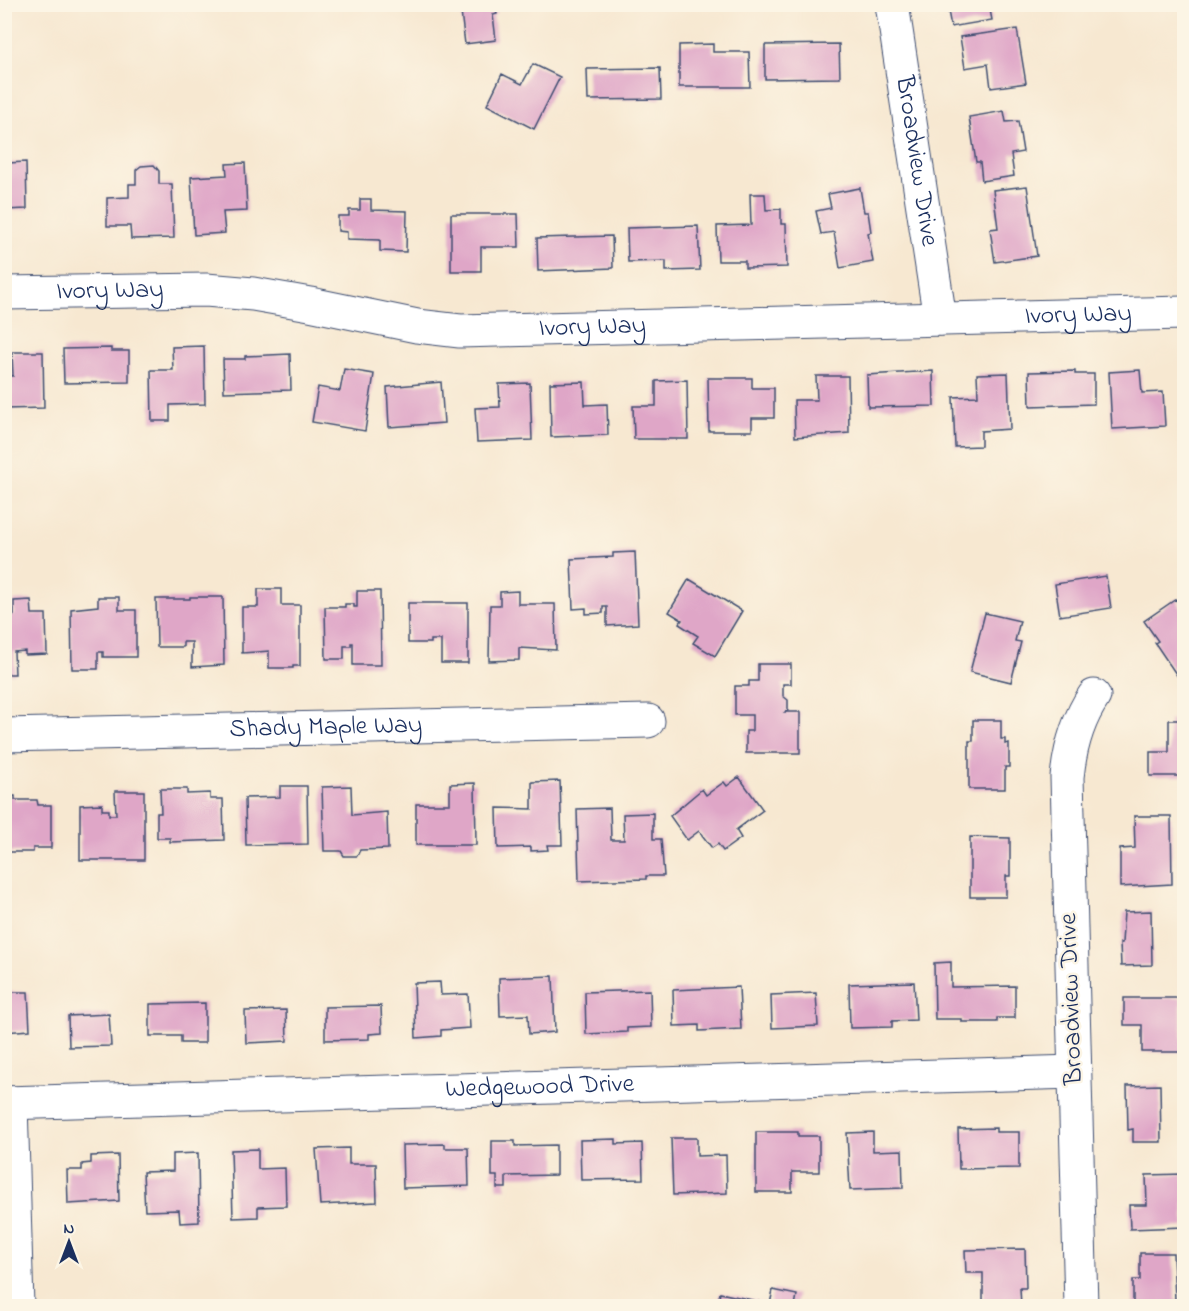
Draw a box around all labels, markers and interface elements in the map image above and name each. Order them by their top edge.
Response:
street label: Broadview Drive [884,72,948,249]
street label: Ivory Way [56,272,164,311]
street label: Ivory Way [1024,295,1132,336]
street label: Ivory Way [538,307,647,348]
street label: Shady Maple Way [229,707,423,749]
street label: Broadview Drive [1050,912,1094,1087]
street label: Wedgewood Drive [445,1066,635,1109]
north arrow [39,1212,99,1272]
text: N [64,1217,75,1241]

